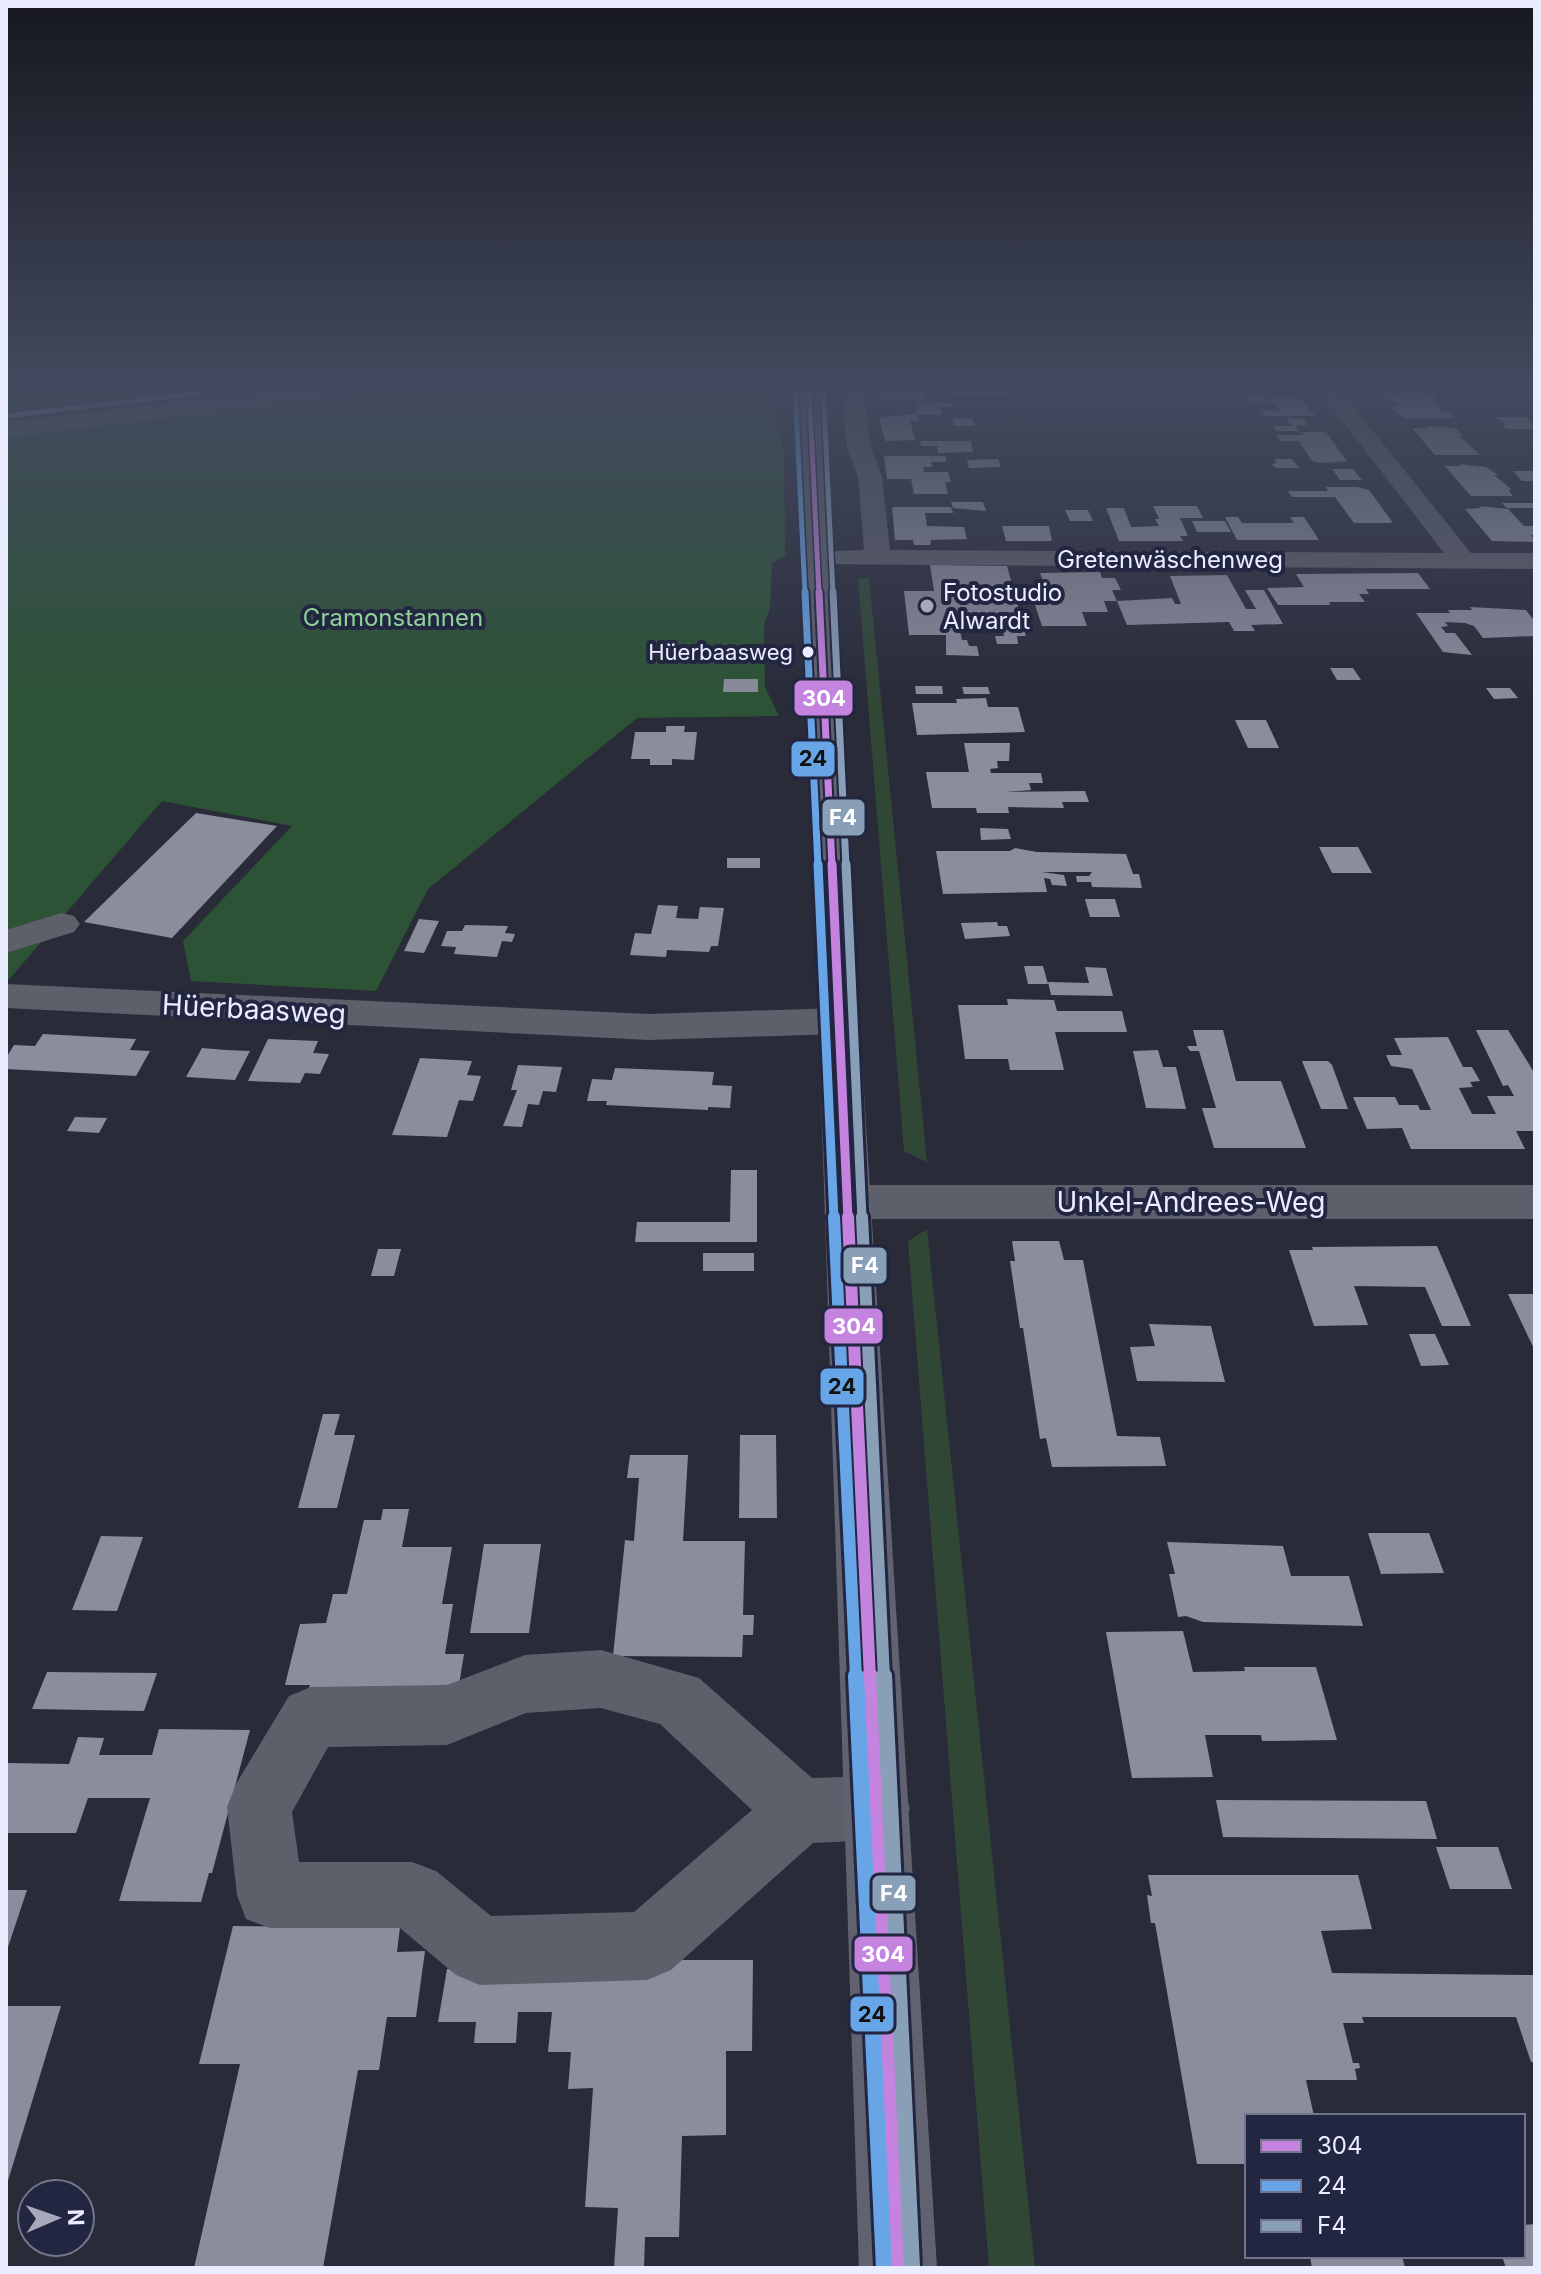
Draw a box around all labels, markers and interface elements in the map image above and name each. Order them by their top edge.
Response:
street label: Gretenwäschenweg [1057,545,1283,574]
place label: Fotostudio Alwardt [943,578,1062,635]
marker: Fotostudio Alwardt [918,597,936,615]
park label: Cramonstannen [303,603,483,632]
place label: Hüerbaasweg [648,639,793,665]
marker: Hüerbaasweg [800,644,816,660]
line badge: 304 [793,679,854,717]
text: 304 [802,685,846,711]
line badge: 24 [790,740,836,778]
text: 24 [799,745,827,771]
line badge: F4 [821,798,866,837]
text: F4 [829,804,857,830]
street label: Hüerbaasweg [161,987,347,1031]
street label: Unkel-Andrees-Weg [1057,1185,1325,1219]
line badge: F4 [842,1246,888,1285]
text: F4 [851,1252,879,1278]
line badge: 304 [823,1307,884,1345]
text: 304 [832,1313,876,1339]
line badge: 24 [819,1367,865,1406]
text: 24 [828,1373,856,1399]
line badge: F4 [871,1874,917,1912]
text: F4 [880,1880,908,1906]
line badge: 304 [853,1935,914,1973]
text: 304 [861,1941,905,1967]
line badge: 24 [849,1995,895,2033]
text: 24 [858,2001,886,2027]
legend [1245,2114,1525,2258]
text: 304 [1317,2131,1362,2160]
text: 24 [1317,2171,1347,2200]
north arrow [16,2178,96,2258]
text: N [63,2208,89,2226]
text: F4 [1317,2211,1347,2240]

